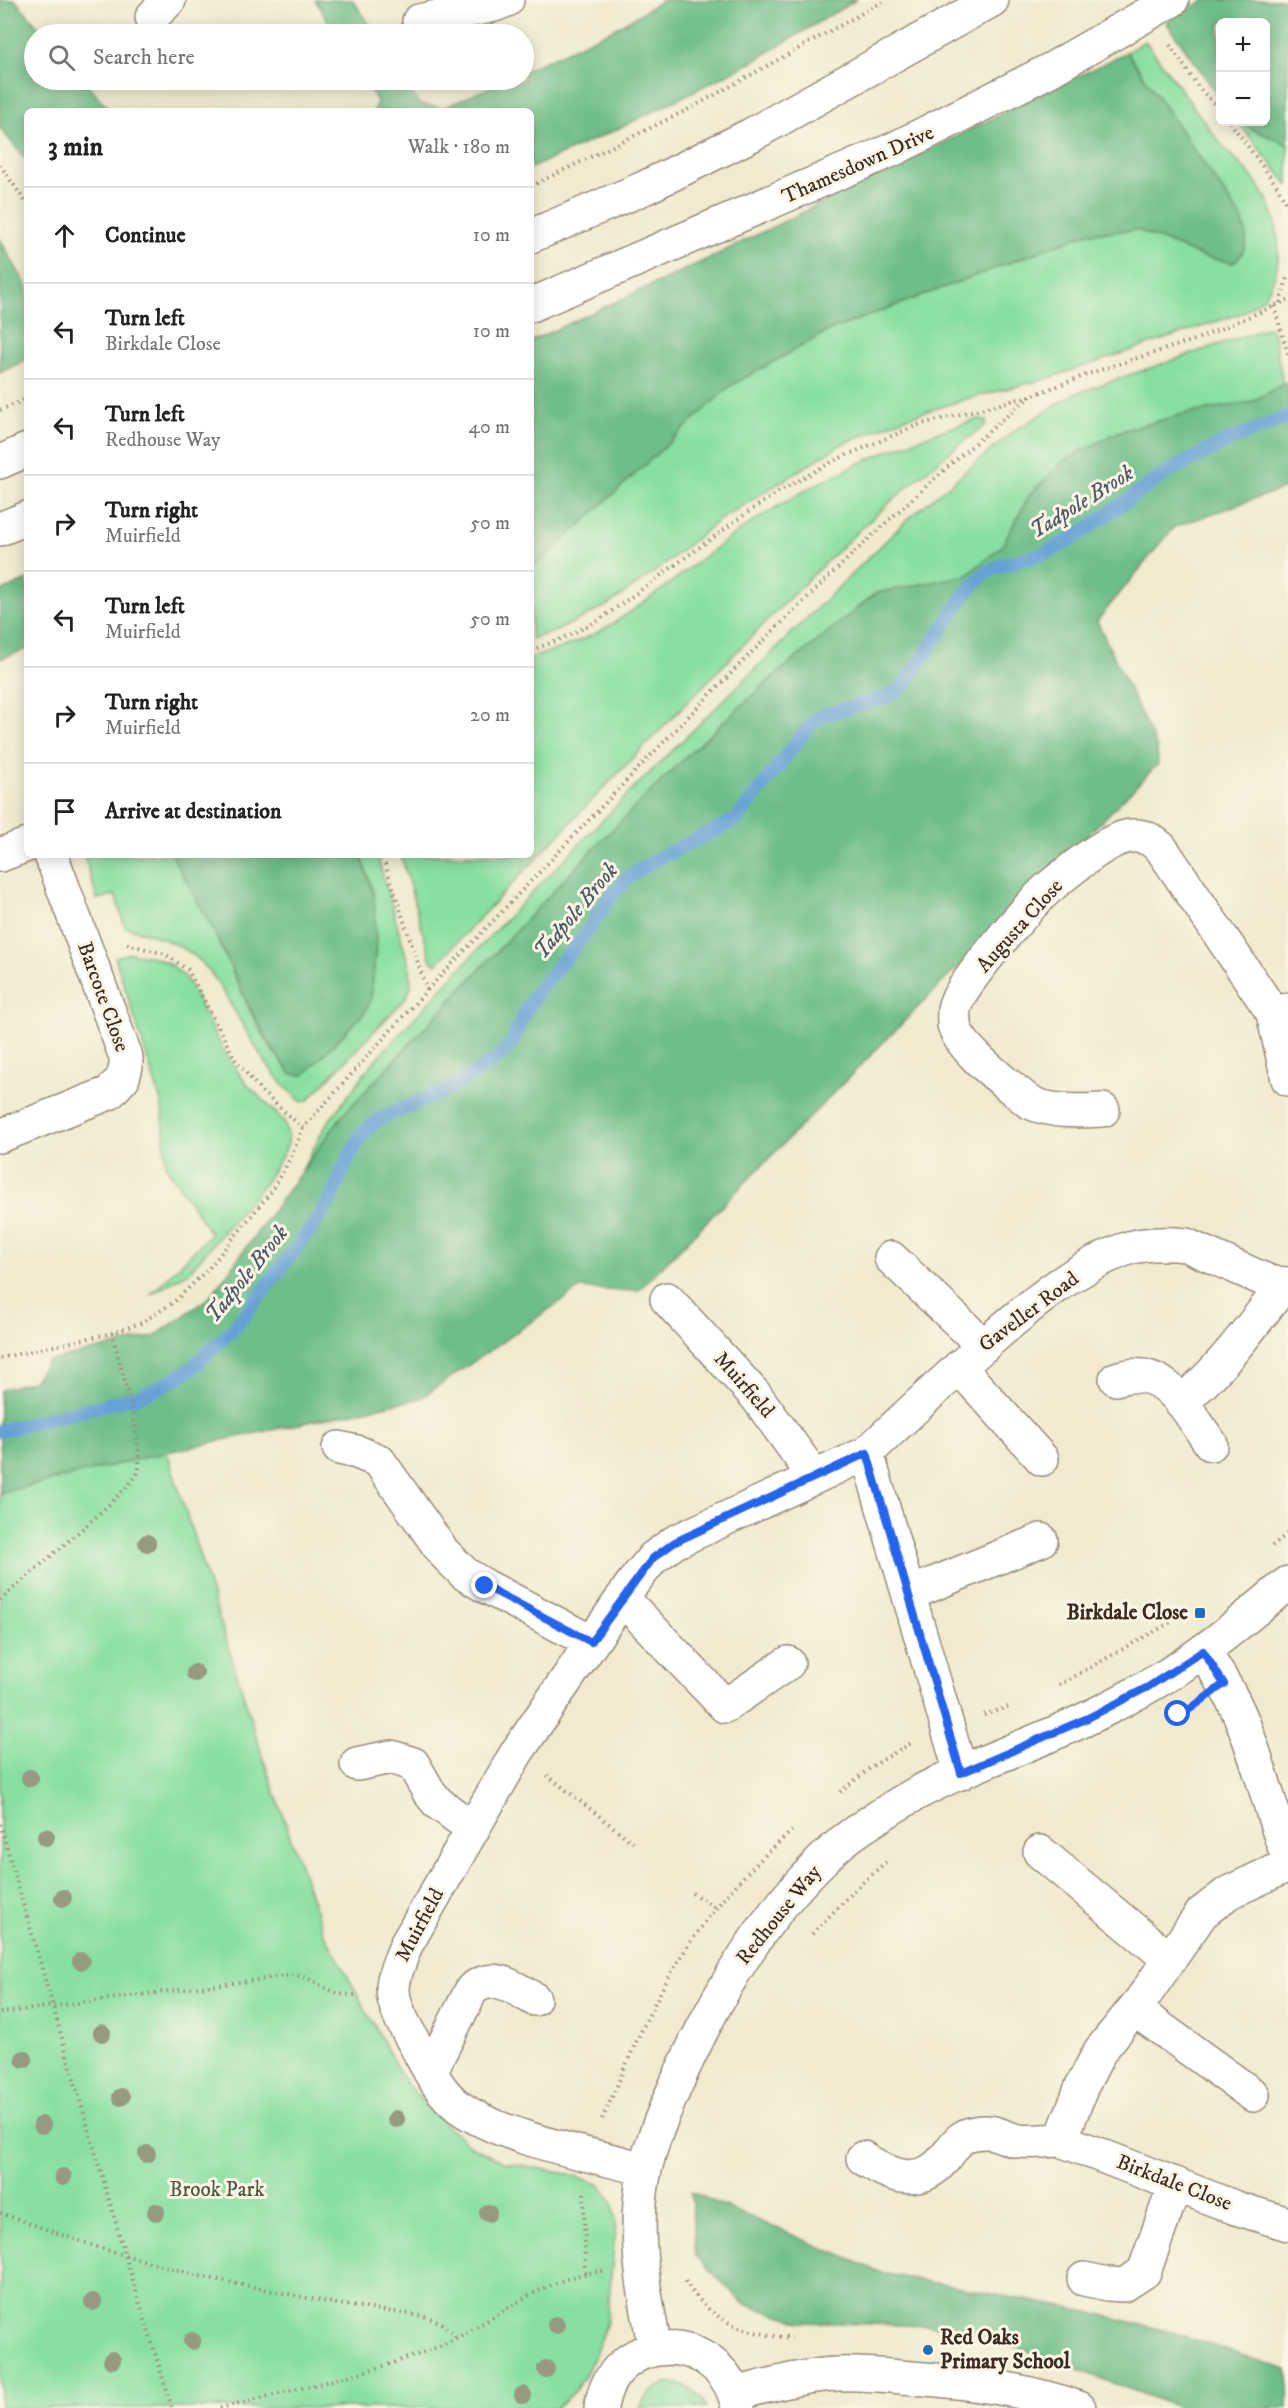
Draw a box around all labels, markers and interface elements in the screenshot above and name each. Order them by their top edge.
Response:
map controls [1216,18,1270,126]
button: + [1216,18,1270,72]
search box [24,24,534,90]
icon: search [45,41,78,74]
text: Search here [93,44,195,71]
button: − [1216,72,1270,126]
street label: Thamesdown Drive [778,120,938,210]
text: 3 min [48,131,103,164]
text: Walk · 180 m [408,135,510,160]
icon: ahead [48,219,81,252]
text: Continue [105,222,186,249]
text: 10 m [473,223,510,248]
text: Turn left [105,305,185,332]
icon: left [48,315,81,348]
text: 10 m [473,319,510,344]
text: Birkdale Close [105,332,221,357]
text: Turn left [105,401,185,428]
icon: left [48,411,81,444]
text: 40 m [468,415,510,440]
text: Redhouse Way [105,428,221,453]
water label: Tadpole Brook [1025,459,1139,544]
text: Turn right [105,497,198,524]
icon: right [48,507,81,540]
text: 50 m [470,511,510,536]
text: Muirfield [105,524,181,549]
text: Turn left [105,593,185,620]
icon: left [48,603,81,636]
text: 50 m [470,607,510,632]
text: Muirfield [105,620,181,645]
text: Turn right [105,689,198,716]
icon: right [48,699,81,732]
text: 20 m [470,703,510,728]
text: Muirfield [105,716,181,741]
icon: arrive [48,795,81,828]
text: Arrive at destination [105,798,282,825]
water label: Tadpole Brook [528,857,624,964]
street label: Augusta Close [971,874,1069,978]
street label: Barcote Close [71,938,135,1056]
water label: Tadpole Brook [200,1219,295,1328]
street label: Gaveller Road [974,1266,1085,1358]
street label: Muirfield [708,1346,780,1424]
route end [471,1572,497,1598]
place label: Birkdale Close [1067,1600,1188,1626]
marker: Birkdale Close [1193,1606,1207,1620]
route start [1164,1700,1190,1726]
street label: Redhouse Way [731,1859,828,1970]
street label: Muirfield [390,1883,450,1966]
street label: Birkdale Close [1113,2149,1236,2217]
park label: Brook Park [169,2177,265,2203]
place label: Red Oaks Primary School [940,2325,1071,2375]
marker: Red Oaks Primary School [921,2343,935,2357]

